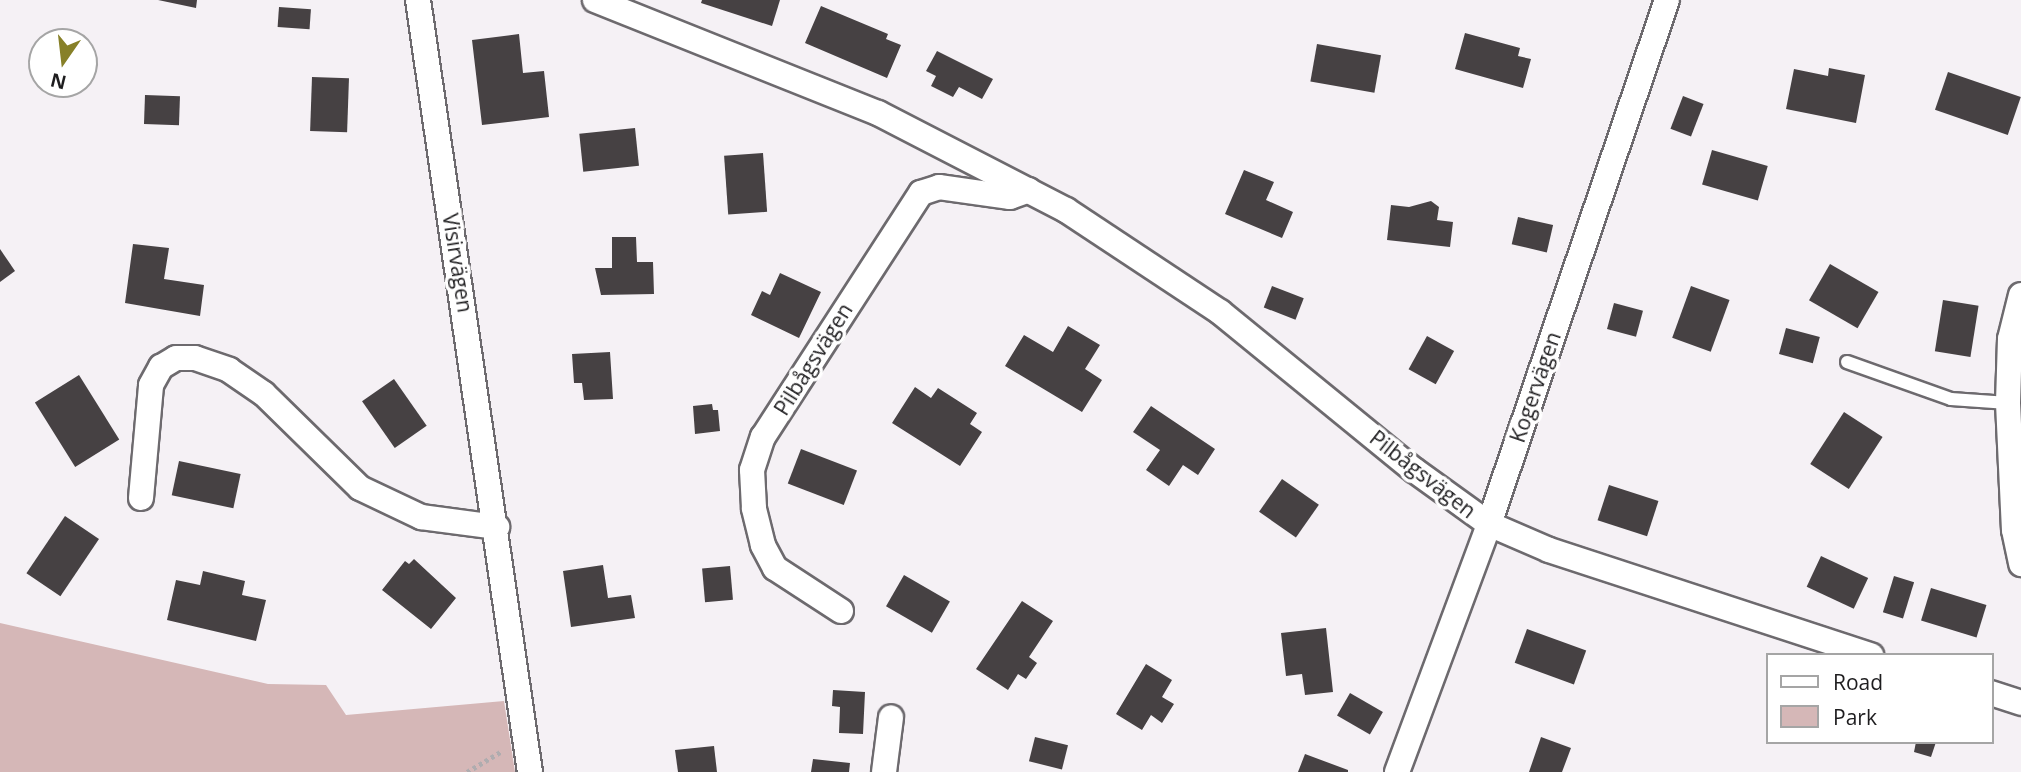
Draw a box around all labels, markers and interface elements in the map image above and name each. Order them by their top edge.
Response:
north arrow [28,28,98,98]
text: N [48,67,69,96]
street label: Visirvägen [438,212,478,314]
street label: Pilbågsvägen [769,298,857,420]
street label: Kogervägen [1504,328,1566,446]
street label: Pilbågsvägen [1365,425,1481,523]
legend [1766,653,1993,744]
text: Road [1833,668,1883,696]
text: Park [1833,703,1877,731]

